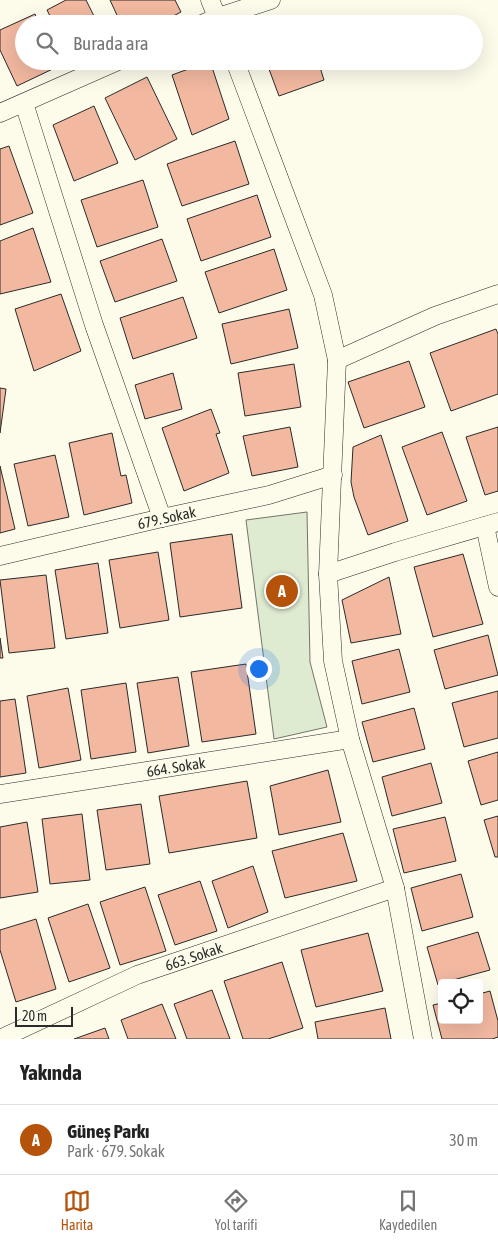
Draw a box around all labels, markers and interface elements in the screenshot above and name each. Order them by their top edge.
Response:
search box [15,15,483,70]
icon: search [33,29,61,57]
text: Burada ara [73,32,149,54]
street label: 679. Sokak [136,502,198,532]
pin: A [266,572,298,610]
your location [246,656,272,682]
street label: 664. Sokak [145,753,207,779]
street label: 663. Sokak [163,938,225,973]
map controls [438,979,483,1024]
button: locate [438,979,483,1024]
scale bar [15,1004,72,1027]
text: 20 m [22,1008,47,1024]
text: Yakında [20,1060,82,1084]
text: Güneş Parkı [67,1120,149,1142]
text: A [32,1131,40,1149]
text: 30 m [449,1131,478,1149]
text: Park · 679. Sokak [67,1142,165,1160]
tab: Harita [61,1187,93,1233]
tab: Yol tarifi [215,1187,257,1233]
tab: Kaydedilen [379,1187,437,1233]

